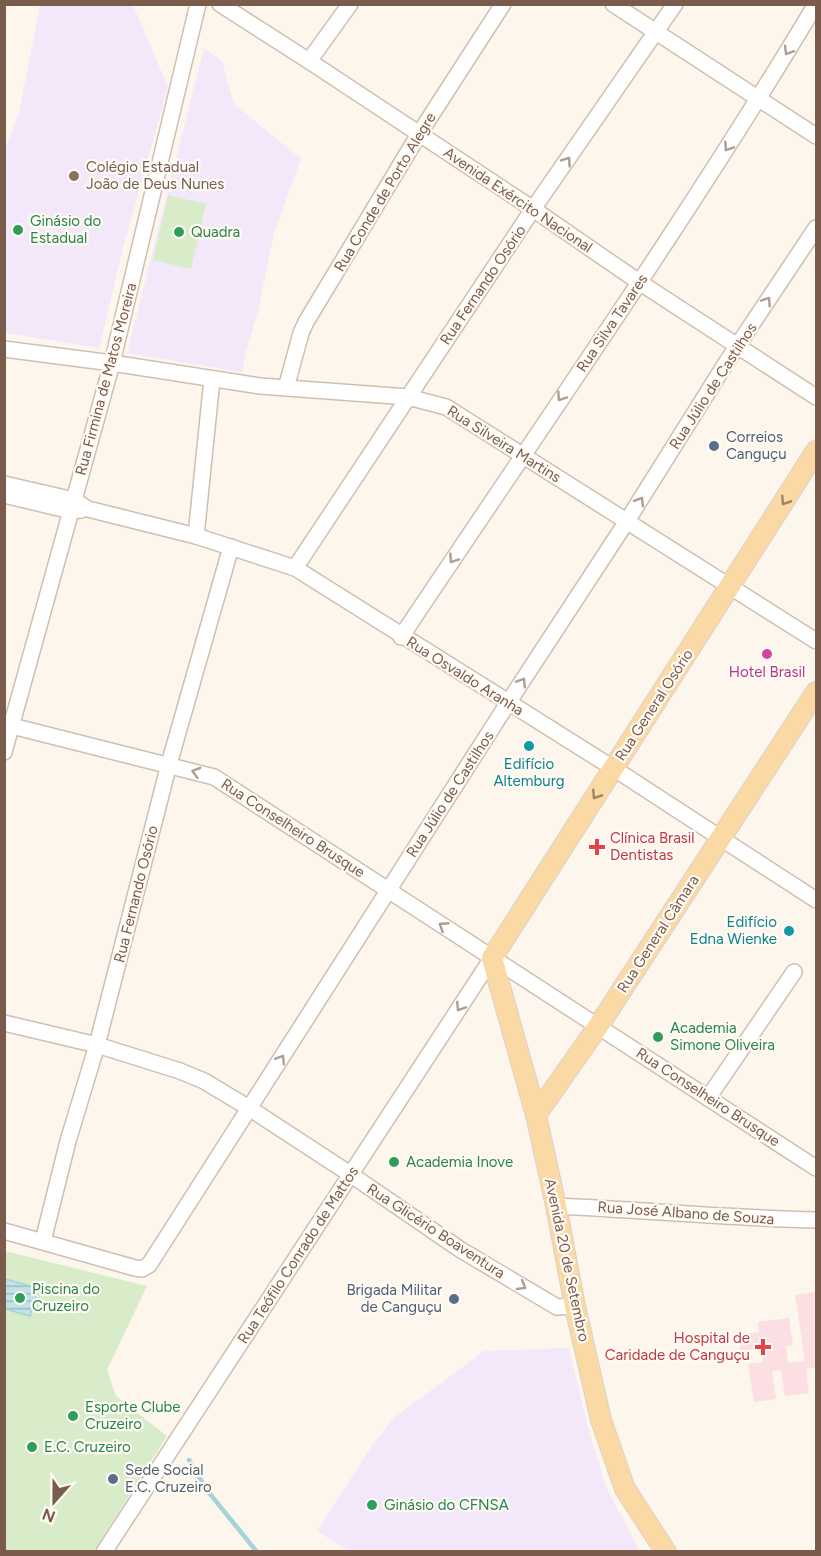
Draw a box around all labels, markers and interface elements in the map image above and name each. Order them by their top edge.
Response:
one-way arrow [783,45,795,55]
street label: Rua Conde de Porto Alegre [330,109,440,275]
one-way arrow [724,140,735,151]
street label: Avenida Exército Nacional [440,143,596,257]
one-way arrow [560,157,571,168]
place label: Colégio Estadual João de Deus Nunes [86,158,224,193]
marker: Colégio Estadual João de Deus Nunes [67,169,81,183]
place label: Ginásio do Estadual [30,212,102,247]
street label: Rua Fernando Osório [436,221,530,348]
marker: Ginásio do Estadual [11,223,25,237]
place label: Quadra [191,223,240,241]
marker: Quadra [172,225,186,239]
street label: Rua Silva Tavares [573,270,651,376]
street label: Rua Firmina de Matos Moreira [72,281,140,477]
one-way arrow [760,297,771,308]
street label: Rua Júlio de Castilhos [665,319,761,453]
one-way arrow [558,390,569,401]
street label: Rua Silveira Martins [444,402,564,486]
place label: Correios Canguçu [726,428,787,463]
marker: Correios Canguçu [707,439,721,453]
one-way arrow [781,494,792,505]
one-way arrow [632,497,644,507]
one-way arrow [449,552,460,563]
street label: Rua Osvaldo Aranha [403,633,527,719]
street label: Rua General Osório [611,646,697,764]
marker: Hotel Brasil [760,647,774,661]
place label: Hotel Brasil [729,663,805,681]
one-way arrow [514,678,526,688]
street label: Rua Júlio de Castilhos [402,727,498,861]
marker: Edifício Altemburg [522,739,536,753]
place label: Edifício Altemburg [493,755,565,790]
one-way arrow [191,767,201,779]
street label: Rua Conselheiro Brusque [218,775,368,881]
one-way arrow [592,788,603,799]
street label: Rua Fernando Osório [110,823,162,964]
place label: Clínica Brasil Dentistas [610,829,695,864]
marker: Clínica Brasil Dentistas [588,838,606,856]
street label: Rua General Câmara [613,872,703,996]
place label: Edifício Edna Wienke [690,913,777,948]
one-way arrow [439,922,450,933]
marker: Edifício Edna Wienke [782,924,796,938]
one-way arrow [456,1000,467,1011]
place label: Academia Simone Oliveira [670,1019,775,1054]
marker: Academia Simone Oliveira [651,1030,665,1044]
street label: Rua Conselheiro Brusque [633,1044,783,1150]
one-way arrow [273,1055,285,1065]
place label: Academia Inove [406,1153,513,1171]
marker: Academia Inove [387,1155,401,1169]
street label: Rua Teófilo Conrado de Mattos [234,1163,362,1347]
street label: Avenida 20 de Setembro [541,1177,593,1344]
street label: Rua Glicério Boaventura [364,1180,508,1282]
street label: Rua José Albano de Souza [597,1198,775,1228]
one-way arrow [516,1279,526,1290]
place label: Piscina do Cruzeiro [32,1280,100,1315]
place label: Brigada Militar de Canguçu [346,1281,442,1316]
marker: Piscina do Cruzeiro [13,1291,27,1305]
marker: Brigada Militar de Canguçu [447,1292,461,1306]
place label: Hospital de Caridade de Canguçu [605,1329,750,1364]
marker: Hospital de Caridade de Canguçu [754,1338,772,1356]
place label: Esporte Clube Cruzeiro [85,1398,181,1433]
marker: Esporte Clube Cruzeiro [66,1409,80,1423]
place label: E.C. Cruzeiro [44,1438,131,1456]
marker: E.C. Cruzeiro [25,1440,39,1454]
place label: Sede Social E.C. Cruzeiro [125,1461,212,1496]
north arrow [24,1472,84,1532]
marker: Sede Social E.C. Cruzeiro [106,1472,120,1486]
place label: Ginásio do CFNSA [384,1496,509,1514]
marker: Ginásio do CFNSA [365,1498,379,1512]
text: N [40,1504,58,1527]

